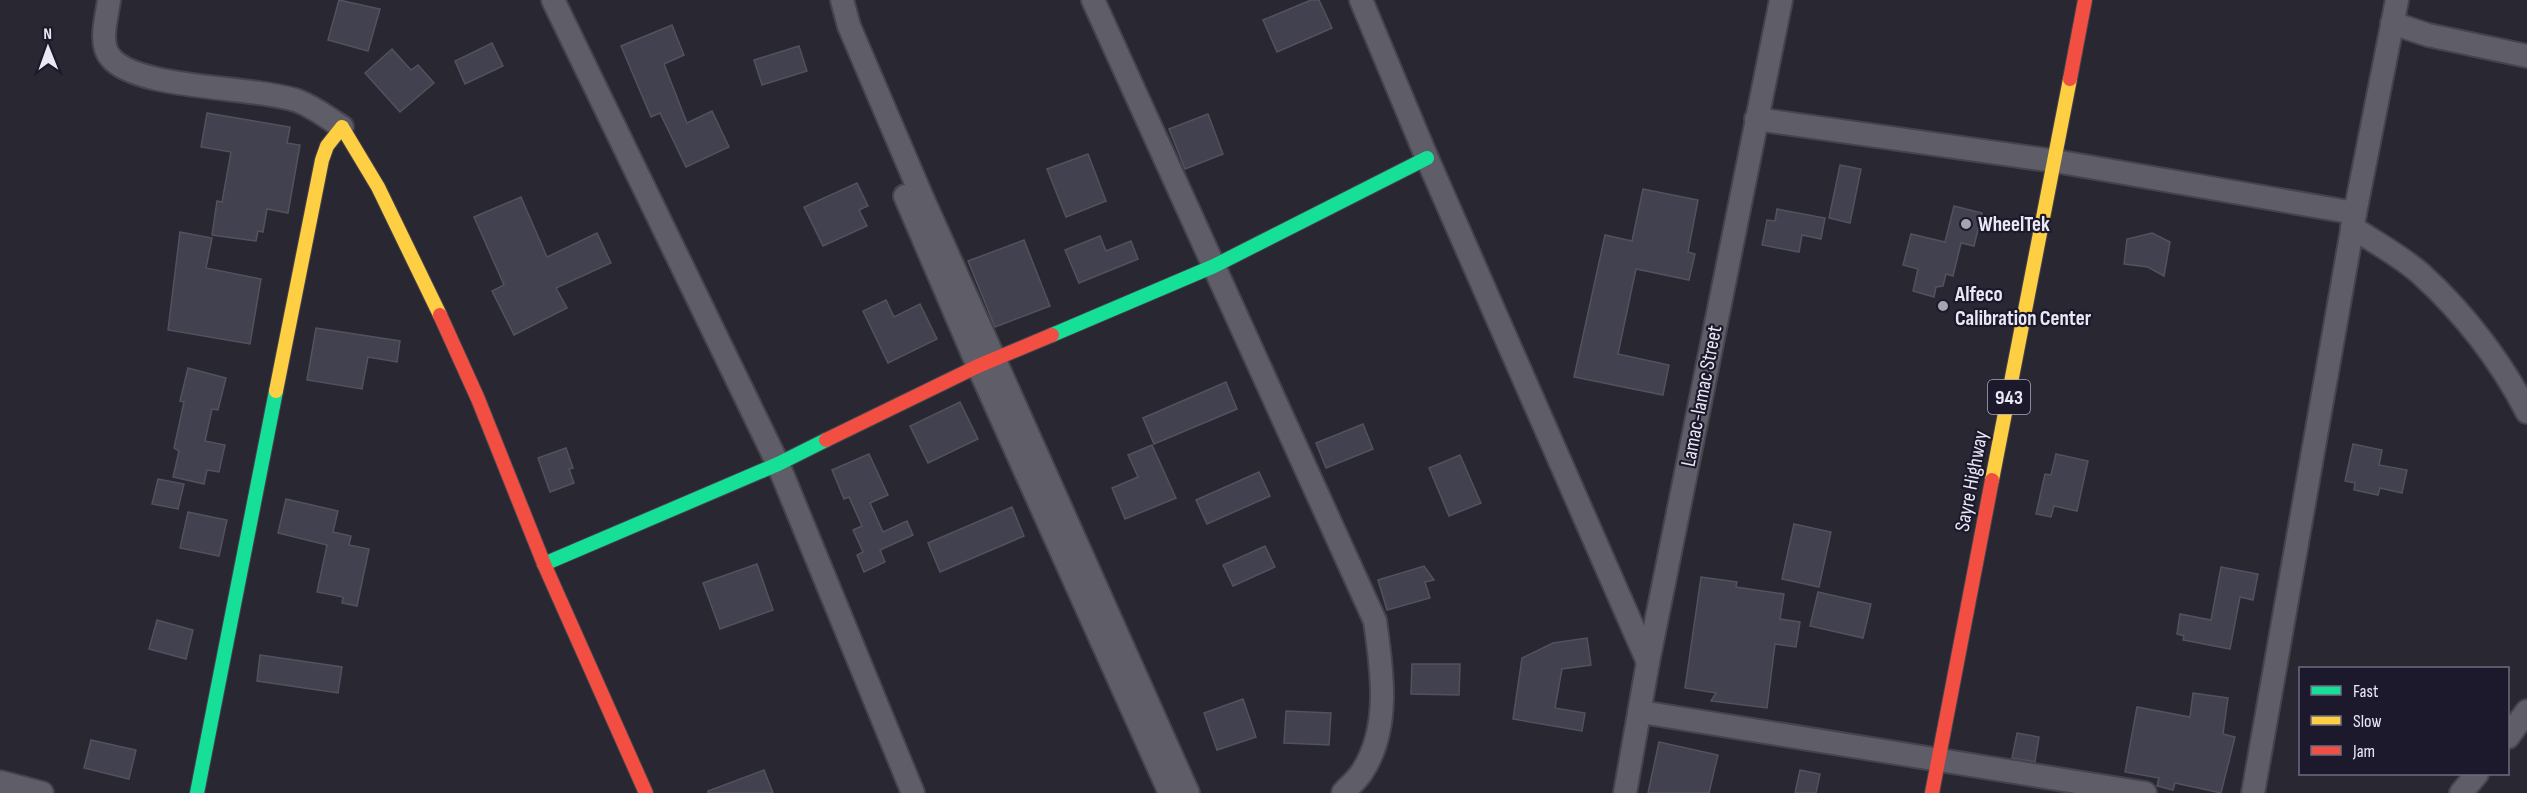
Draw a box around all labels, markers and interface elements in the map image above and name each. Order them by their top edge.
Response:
north arrow [18,18,78,78]
text: N [43,25,52,44]
place label: WheelTek [1978,212,2050,237]
marker: WheelTek [1959,217,1973,231]
place label: Alfeco Calibration Center [1954,282,2092,331]
marker: Alfeco Calibration Center [1936,299,1950,313]
street label: Lamac-lamac Street [1676,323,1727,469]
road number: 943 [1988,380,2030,414]
street label: Sayre Highway [1949,429,1993,534]
legend [2299,667,2509,775]
text: Fast [2353,681,2379,702]
text: Slow [2353,711,2382,732]
text: Jam [2352,741,2375,762]

